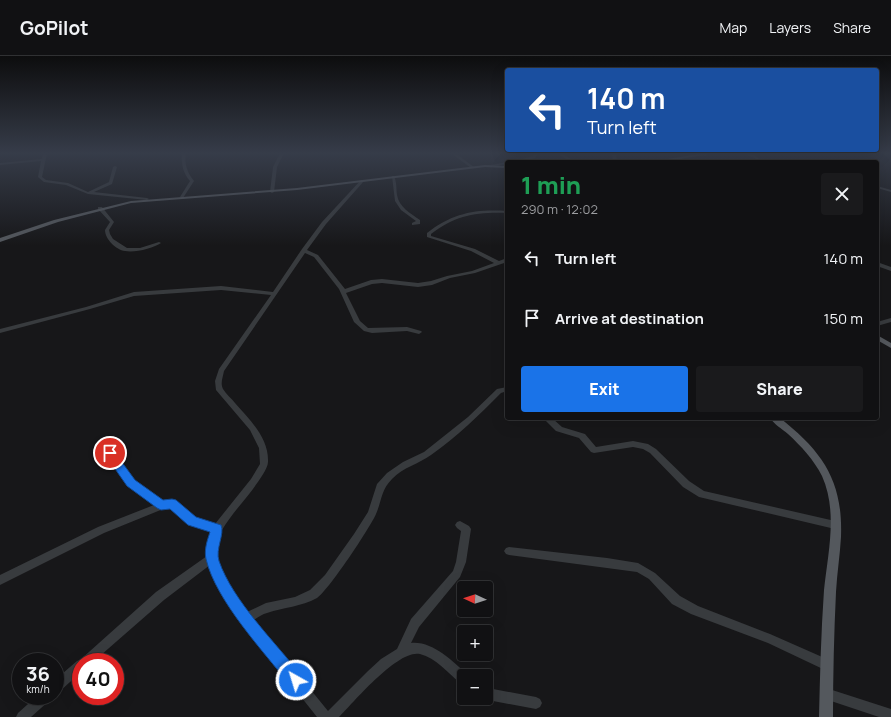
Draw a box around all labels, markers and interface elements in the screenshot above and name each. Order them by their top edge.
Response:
text: GoPilot [20,15,88,41]
text: Map [719,18,747,37]
text: Layers [769,18,811,37]
text: Share [833,18,871,37]
text: 140 m [587,79,666,117]
icon: left [521,84,573,136]
text: Turn left [587,115,657,139]
text: 1 min [521,168,581,201]
button: close [821,173,863,215]
text: 290 m · 12:02 [521,200,598,218]
icon: left [521,247,543,269]
text: Turn left [555,248,617,269]
text: 140 m [823,248,863,269]
icon: arrive [521,307,543,329]
text: Arrive at destination [555,308,704,329]
text: 150 m [824,308,863,329]
button: Exit [521,366,688,412]
button: Share [696,366,863,412]
pin [93,436,127,470]
icon: arrive [99,442,121,464]
north arrow [457,581,493,617]
map controls [457,581,493,705]
button: + [457,625,493,661]
speed limit sign: 40 [72,653,124,705]
position arrow [275,659,317,701]
text: 36 [26,660,50,687]
button: − [457,669,493,705]
text: km/h [26,682,50,696]

